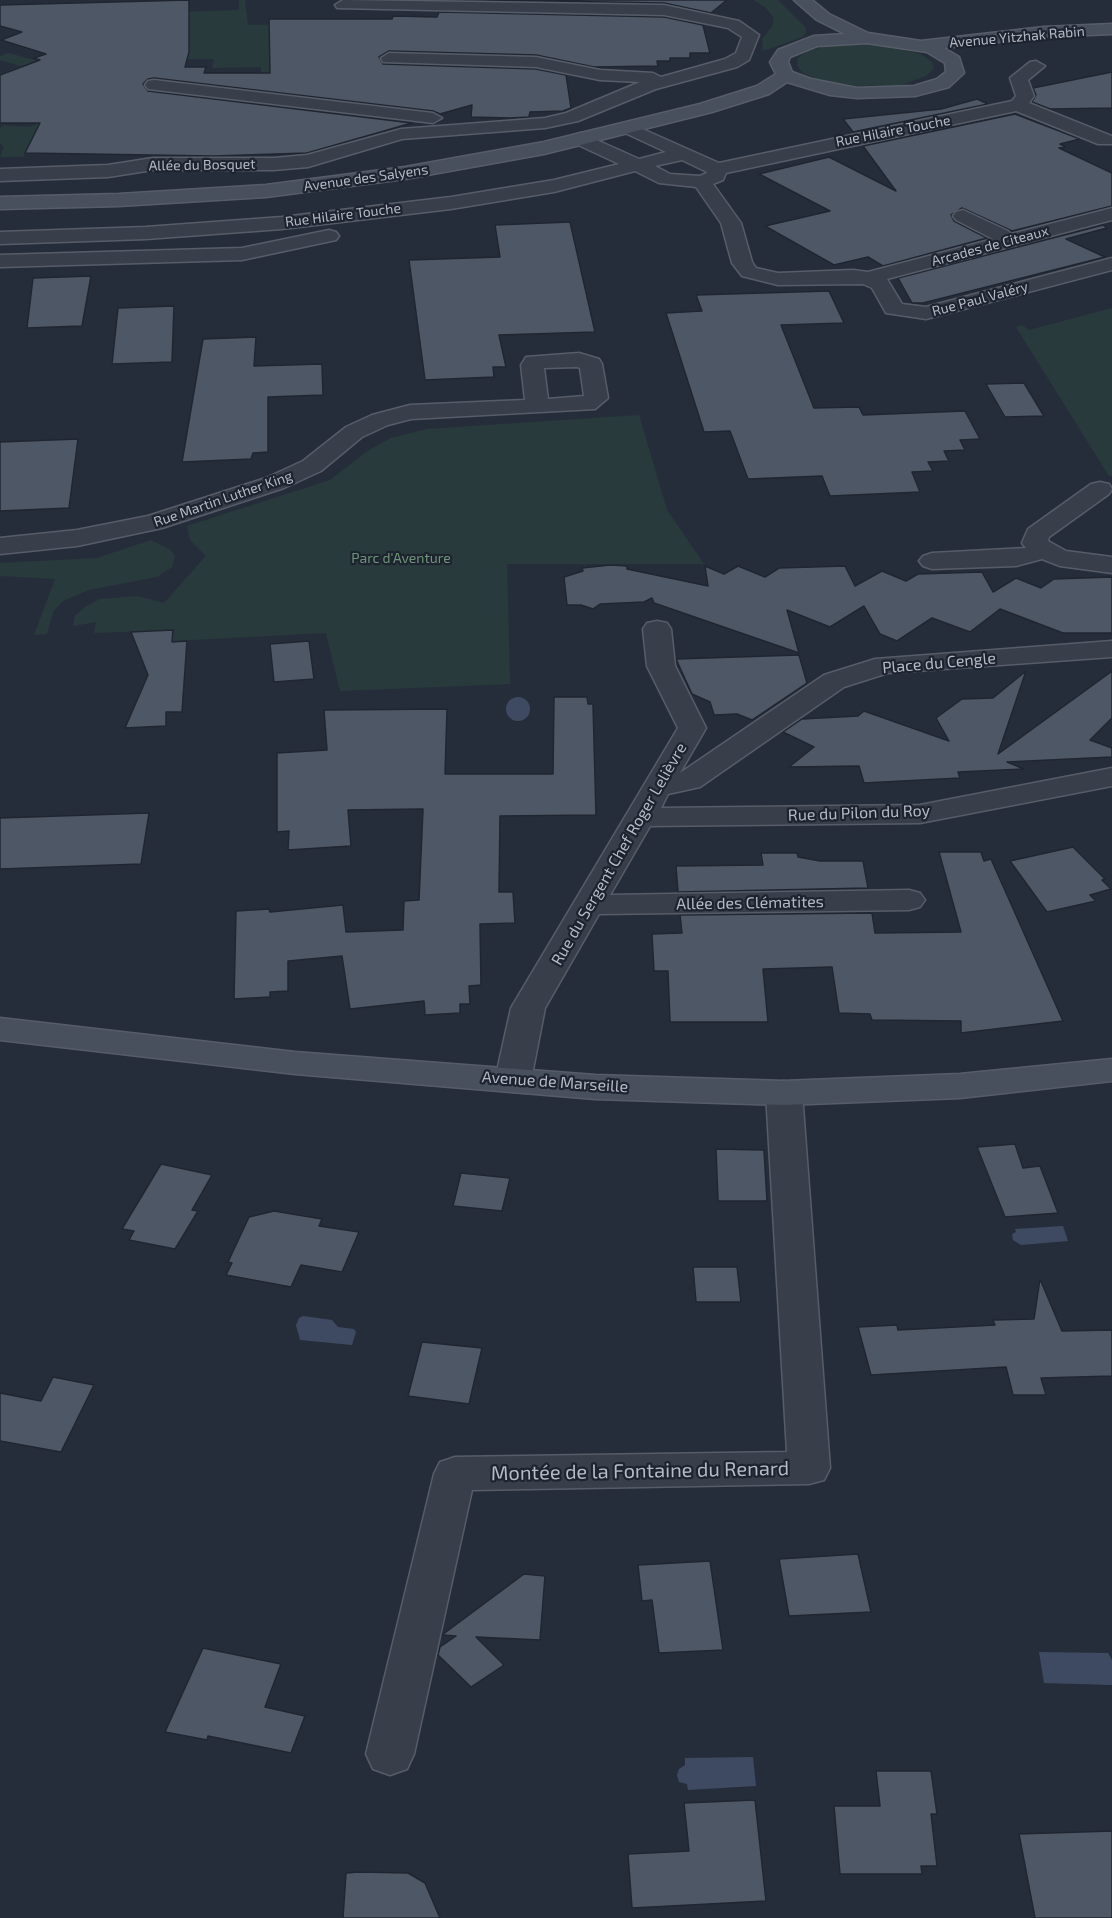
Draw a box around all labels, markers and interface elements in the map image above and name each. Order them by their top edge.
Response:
street label: Avenue Yitzhak Rabin [949,23,1085,51]
street label: Rue Hilaire Touche [834,112,952,150]
street label: Allée du Bosquet [148,156,256,174]
street label: Avenue des Salyens [303,161,429,195]
street label: Rue Hilaire Touche [284,200,402,230]
street label: Arcades de Citeaux [930,222,1050,270]
street label: Rue Paul Valéry [930,278,1030,320]
street label: Rue Martin Luther King [151,467,295,531]
park label: Parc d'Aventure [351,550,451,566]
street label: Place du Cengle [881,648,997,678]
street label: Rue du Sergent Chef Roger Lelièvre [547,739,691,969]
street label: Rue du Pilon du Roy [788,801,930,825]
street label: Allée des Clématites [676,892,824,914]
street label: Avenue de Marseille [481,1067,629,1097]
street label: Montée de la Fontaine du Renard [491,1456,789,1486]

